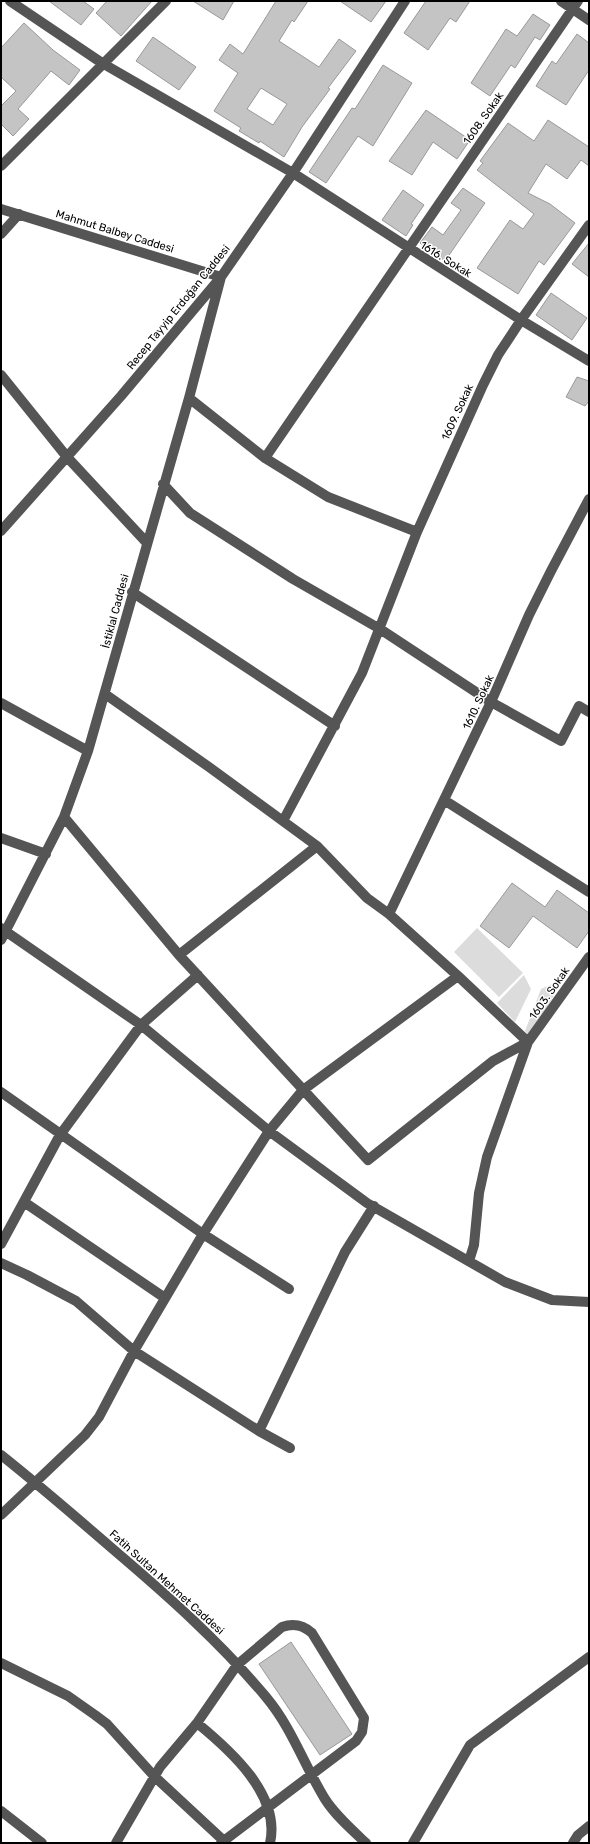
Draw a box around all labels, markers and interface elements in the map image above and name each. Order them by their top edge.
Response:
street label: 1608. Sokak [461,89,506,147]
street label: Mahmut Balbey Caddesi [54,207,176,256]
street label: 1616. Sokak [418,238,474,281]
street label: Recep Tayyip Erdoğan Caddesi [124,242,233,372]
street label: 1609. Sokak [439,382,476,442]
street label: İstiklal Caddesi [98,572,132,650]
street label: 1610. Sokak [460,673,497,731]
street label: 1603. Sokak [527,964,572,1022]
street label: Fatih Sultan Mehmet Caddesi [107,1527,227,1637]

